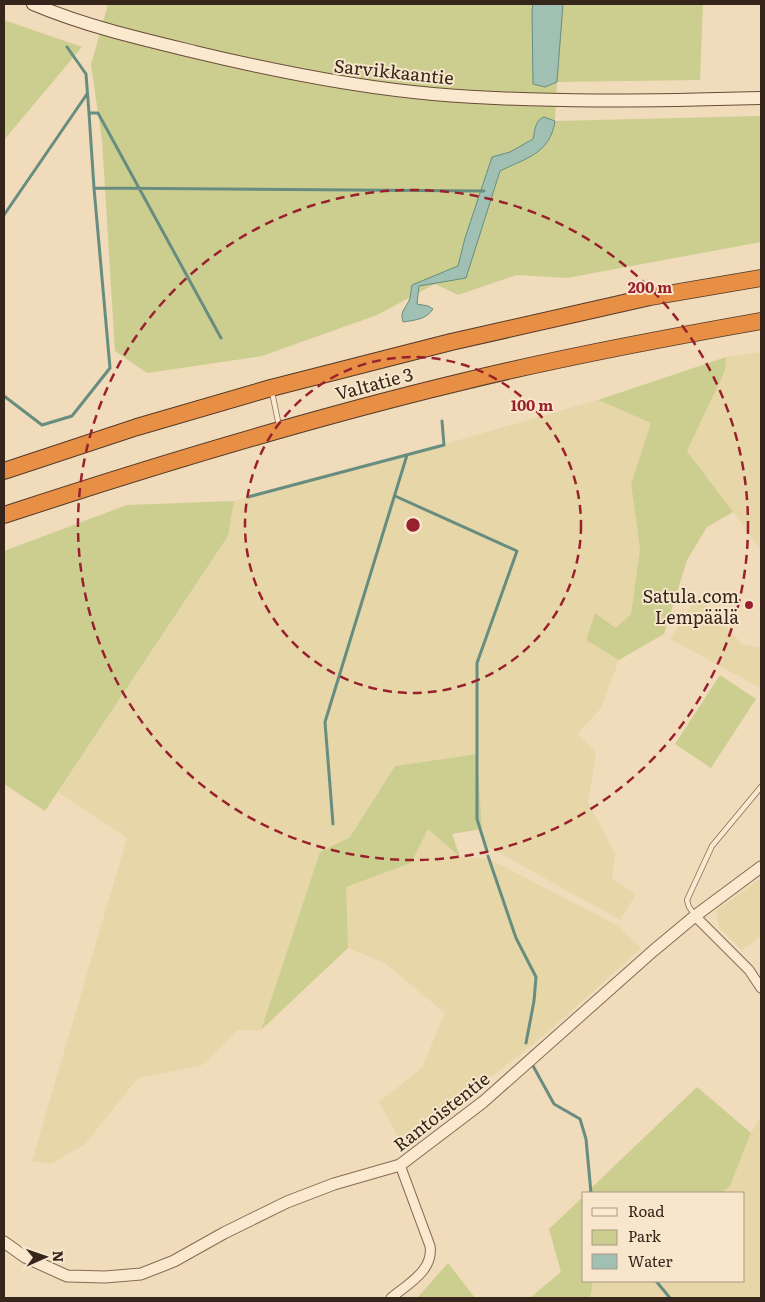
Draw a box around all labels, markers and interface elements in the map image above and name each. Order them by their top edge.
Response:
street label: Sarvikkaantie [333,51,455,91]
text: 200 m [628,275,672,298]
street label: Valtatie 3 [332,360,416,406]
text: 100 m [511,393,553,416]
centre of rings [404,516,422,534]
place label: Satula.com Lempäälä [642,582,739,630]
marker: Satula.com Lempäälä [743,599,755,611]
street label: Rantoistentie [387,1065,495,1157]
legend [582,1192,745,1282]
text: Road [628,1199,664,1222]
text: Park [628,1224,662,1247]
north arrow [20,1232,70,1282]
text: Water [628,1249,673,1272]
text: N [49,1250,69,1263]

